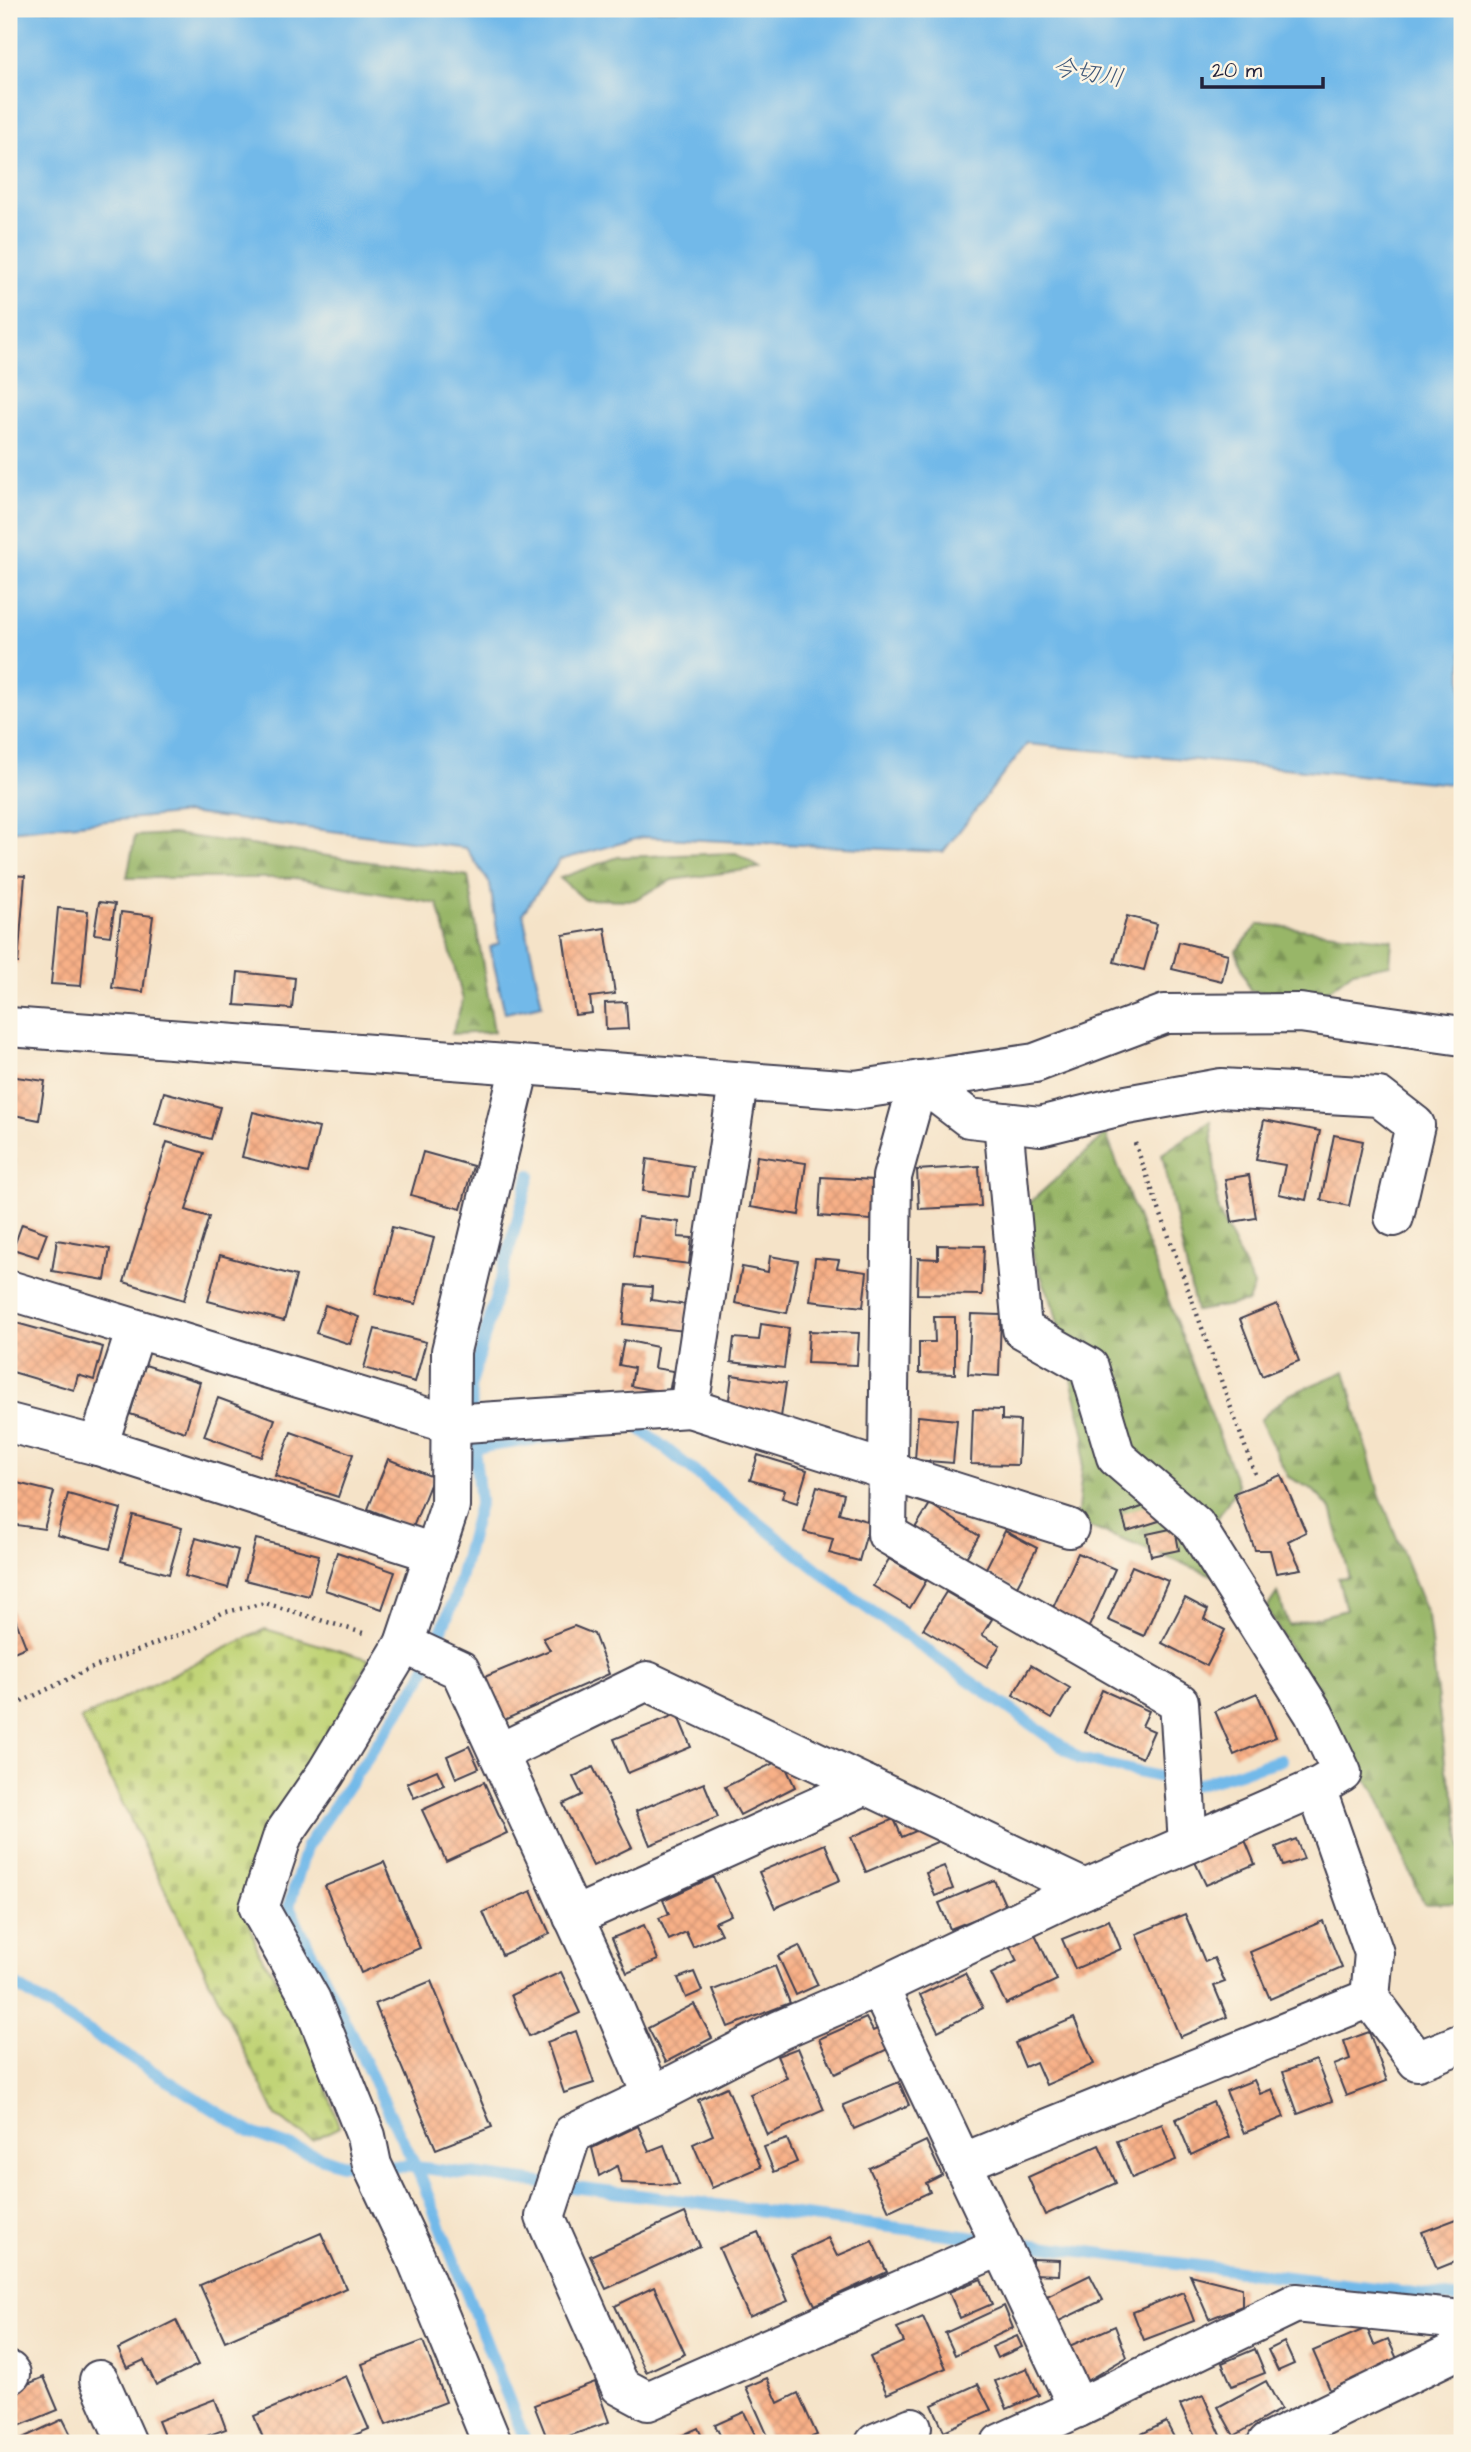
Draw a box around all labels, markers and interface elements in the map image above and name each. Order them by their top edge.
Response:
scale bar [1202,46,1322,90]
water label: 今切川 [1049,50,1126,96]
text: 20 m [1212,56,1263,85]

